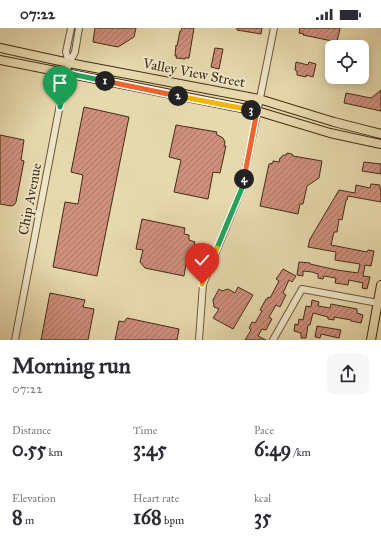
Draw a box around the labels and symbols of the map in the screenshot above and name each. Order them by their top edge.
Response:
street label: Valley View Street [140,55,247,91]
pin [43,66,77,107]
pin: 1 [95,71,115,91]
pin: 2 [168,86,188,106]
pin: 3 [241,100,261,120]
street label: Chip Avenue [15,161,45,237]
pin: 4 [234,169,254,189]
pin [185,243,219,284]

